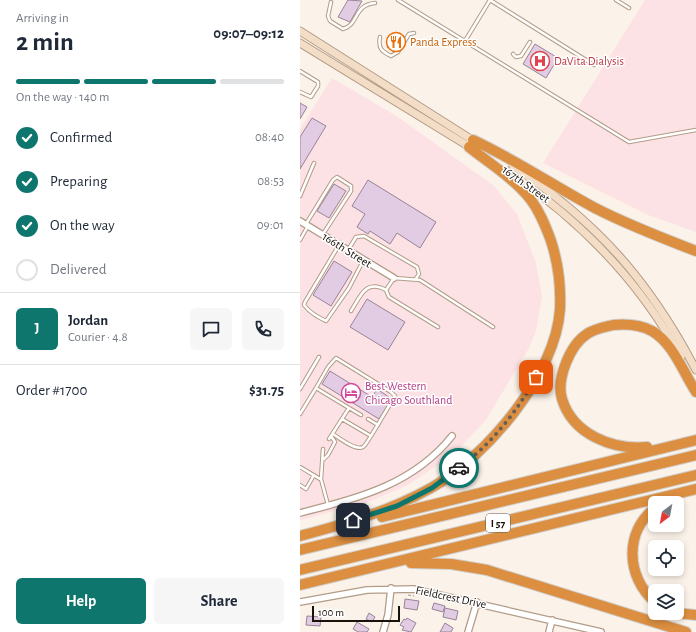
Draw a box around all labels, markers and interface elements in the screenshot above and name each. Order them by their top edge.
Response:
text: Arriving in [16,12,69,25]
text: 09:07–09:12 [213,26,284,41]
text: 2 min [16,29,74,55]
restaurant icon: Panda Express [385,31,407,53]
place label: Panda Express [410,36,477,48]
hospital icon: DaVita Dialysis [529,50,551,72]
place label: DaVita Dialysis [554,55,624,68]
text: On the way · 140 m [16,91,110,104]
icon: check [16,127,38,149]
text: Confirmed [50,130,112,145]
text: 08:40 [255,131,284,144]
street label: 167th Street [500,163,552,205]
icon: check [16,171,38,193]
text: Preparing [50,174,107,189]
text: 08:53 [257,175,284,188]
icon: check [16,215,38,237]
text: On the way [50,218,115,233]
text: 09:01 [257,219,284,232]
street label: 166th Street [320,230,374,270]
text: Delivered [50,262,107,277]
button: chat [190,308,232,350]
button: phone [242,308,284,350]
text: Jordan [68,313,108,328]
text: J [34,321,40,336]
text: Courier · 4.8 [68,331,128,344]
pin [519,360,553,394]
icon: bag [525,366,547,388]
place label: Best Western Chicago Southland [365,380,452,406]
hotel icon: Best Western Chicago Southland [340,382,362,404]
text: Order #1700 [16,383,87,398]
text: $31.75 [249,383,284,398]
courier [439,448,479,488]
icon: car [448,457,470,479]
north arrow [648,496,684,532]
map controls [648,496,684,620]
pin [336,503,370,537]
icon: home [342,509,364,531]
road number: I 57 [486,514,510,532]
button: locate [648,540,684,576]
button: Help [16,578,146,624]
button: Share [154,578,284,624]
street label: Fieldcrest Drive [415,584,487,610]
button: layers [648,584,684,620]
scale bar [312,604,400,623]
text: 100 m [318,607,344,618]

